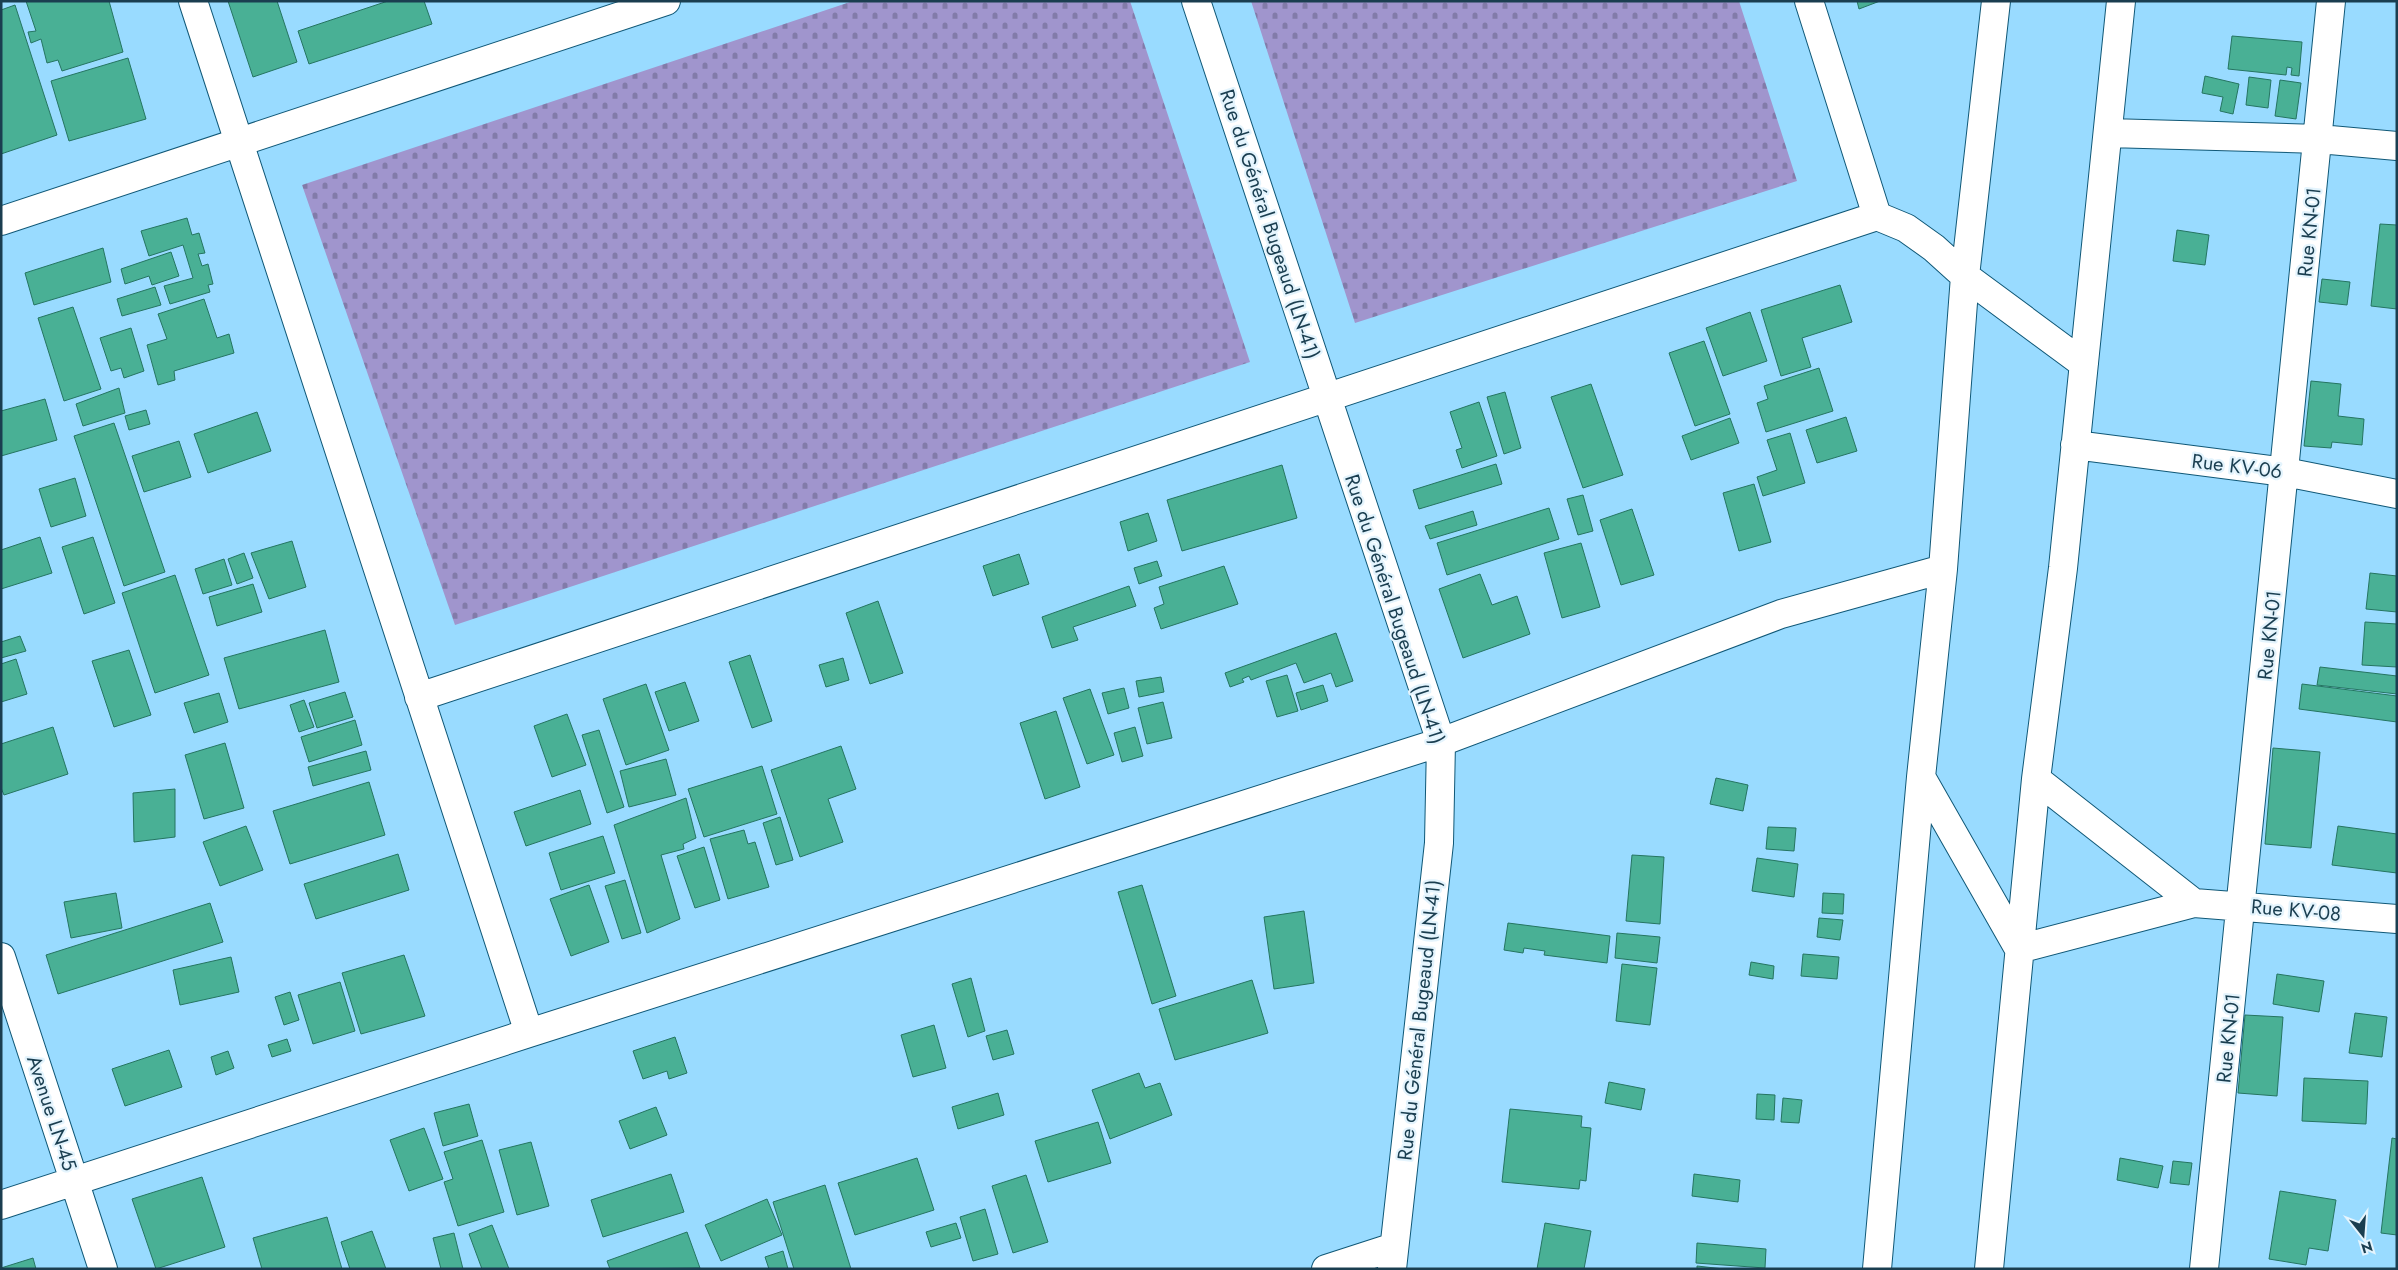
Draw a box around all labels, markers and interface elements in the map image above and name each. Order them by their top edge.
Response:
street label: Rue du Général Bugeaud (LN-41) [1212,85,1327,363]
street label: Rue KN-01 [2290,186,2329,278]
street label: Rue KV-06 [2190,447,2284,486]
street label: Rue du Général Bugeaud (LN-41) [1337,470,1452,748]
street label: Rue KN-01 [2250,589,2289,681]
street label: Rue du Général Bugeaud (LN-41) [1390,878,1449,1162]
street label: Rue KV-08 [2250,892,2342,929]
street label: Rue KN-01 [2209,992,2248,1084]
street label: Avenue LN-45 [19,1052,84,1175]
north arrow [2338,1210,2388,1260]
text: N [2359,1236,2375,1259]

